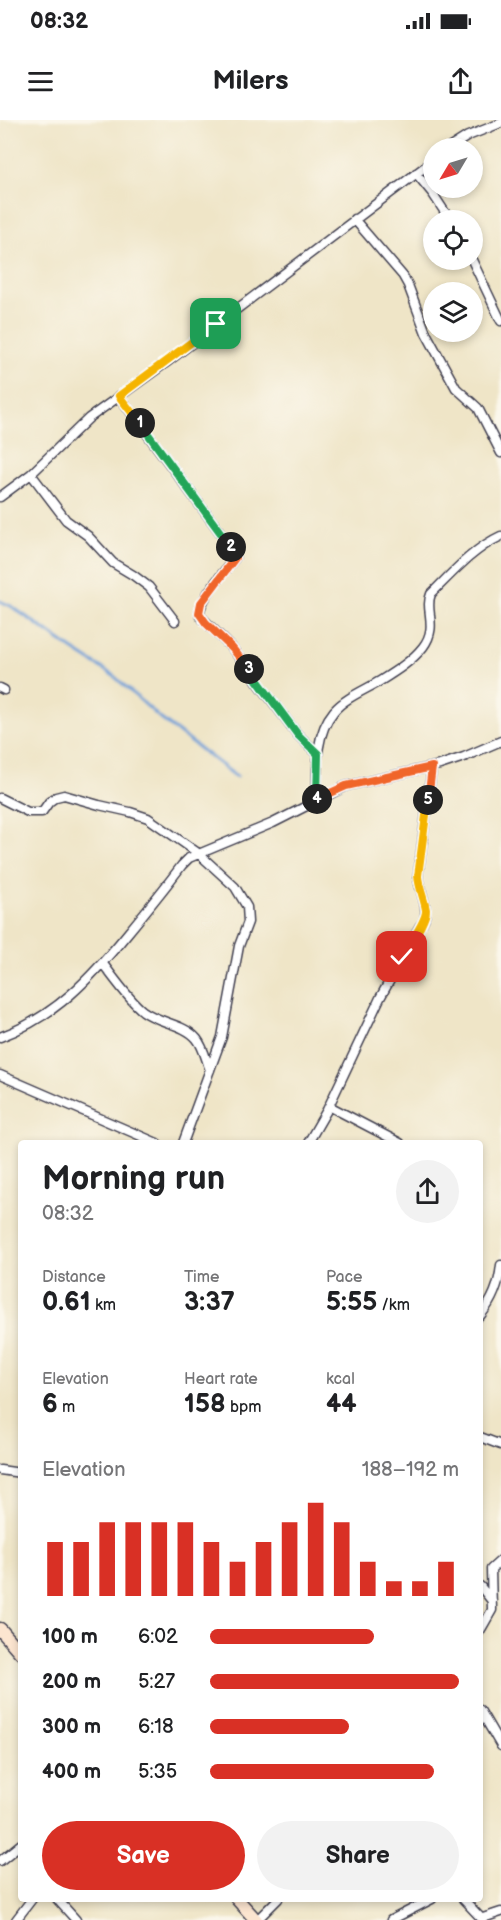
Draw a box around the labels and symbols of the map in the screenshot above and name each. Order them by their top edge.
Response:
north arrow [423,138,483,198]
pin [190,298,241,349]
pin: 1 [125,408,155,438]
pin: 2 [216,532,246,562]
pin: 3 [234,654,264,684]
pin: 4 [302,784,332,814]
pin: 5 [413,785,443,815]
pin [376,931,427,982]

